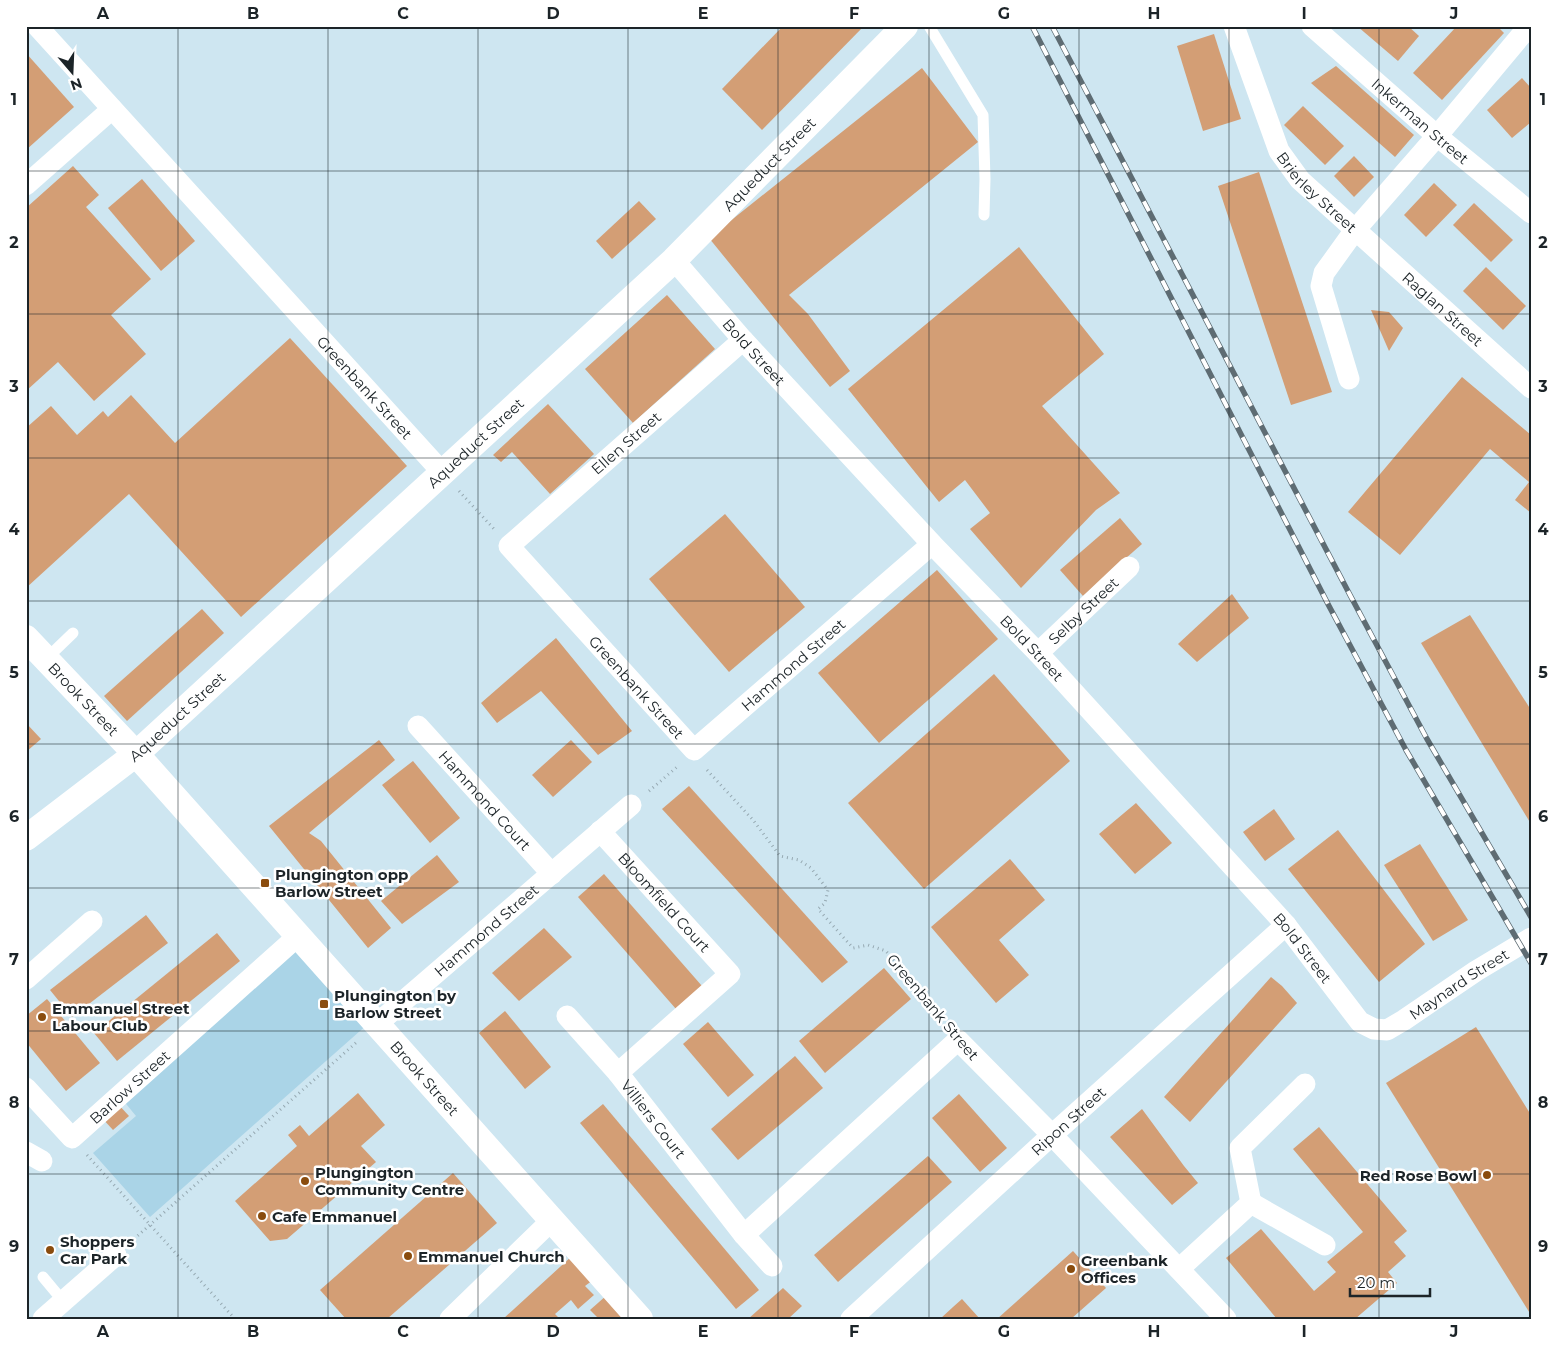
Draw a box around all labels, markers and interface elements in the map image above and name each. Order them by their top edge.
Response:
text: A [96,4,110,23]
text: B [247,4,259,23]
text: C [397,4,409,23]
text: D [546,4,560,23]
text: E [698,4,708,23]
text: F [849,4,859,23]
text: G [998,4,1010,23]
text: H [1148,4,1160,23]
text: I [1301,4,1307,23]
text: J [1449,4,1458,23]
north arrow [48,48,98,98]
text: N [68,74,85,95]
street label: Inkerman Street [1368,74,1473,168]
text: 1 [11,90,17,109]
text: 1 [1540,90,1546,109]
street label: Aqueduct Street [719,113,819,215]
street label: Brierley Street [1273,148,1361,236]
text: 2 [9,233,19,252]
text: 2 [1538,233,1548,252]
street label: Raglan Street [1399,267,1487,350]
street label: Bold Street [719,314,790,389]
street label: Greenbank Street [313,332,417,443]
text: 3 [8,377,19,396]
text: 3 [1537,377,1548,396]
street label: Aqueduct Street [423,393,527,491]
street label: Ellen Street [587,407,665,479]
text: 4 [8,520,20,539]
text: 4 [1537,520,1549,539]
street label: Selby Street [1044,573,1122,648]
street label: Bold Street [996,611,1068,685]
street label: Hammond Street [737,614,849,715]
street label: Greenbank Street [585,631,689,743]
street label: Brook Street [44,658,123,740]
text: 5 [9,663,19,682]
text: 5 [1538,663,1548,682]
street label: Aqueduct Street [125,667,229,766]
street label: Hammond Court [435,746,535,854]
text: 6 [9,807,19,826]
text: 6 [1538,807,1548,826]
street label: Bloomfield Court [614,848,715,956]
place label: Plungington opp Barlow Street [275,865,408,901]
marker: Plungington opp Barlow Street [259,877,271,889]
street label: Hammond Street [430,880,542,980]
street label: Bold Street [1270,908,1336,987]
street label: Maynard Street [1405,944,1512,1023]
text: 7 [9,950,19,969]
street label: Greenbank Street [883,950,983,1064]
text: 7 [1538,950,1548,969]
place label: Plungington by Barlow Street [334,986,457,1022]
marker: Plungington by Barlow Street [318,998,330,1010]
place label: Emmanuel Street Labour Club [52,999,190,1035]
marker: Emmanuel Street Labour Club [36,1011,48,1023]
street label: Brook Street [387,1036,463,1119]
street label: Barlow Street [85,1046,174,1128]
street label: Villiers Court [617,1076,690,1162]
street label: Ripon Street [1027,1082,1109,1159]
text: 8 [9,1093,19,1112]
text: 8 [1538,1093,1548,1112]
place label: Plungington Community Centre [315,1163,464,1199]
place label: Red Rose Bowl [1360,1166,1477,1185]
marker: Red Rose Bowl [1481,1169,1493,1181]
marker: Plungington Community Centre [299,1175,311,1187]
place label: Cafe Emmanuel [272,1207,397,1226]
marker: Cafe Emmanuel [256,1210,268,1222]
place label: Shoppers Car Park [60,1232,134,1268]
text: 9 [9,1237,19,1256]
text: 9 [1538,1237,1548,1256]
marker: Shoppers Car Park [44,1244,56,1256]
place label: Emmanuel Church [418,1247,565,1266]
marker: Emmanuel Church [402,1250,414,1262]
place label: Greenbank Offices [1081,1251,1168,1287]
marker: Greenbank Offices [1065,1263,1077,1275]
scale bar [1350,1265,1430,1297]
text: 20 m [1357,1273,1395,1292]
text: A [96,1322,110,1341]
text: B [247,1322,259,1341]
text: C [397,1322,409,1341]
text: D [546,1322,560,1341]
text: E [698,1322,708,1341]
text: F [849,1322,859,1341]
text: G [998,1322,1010,1341]
text: H [1148,1322,1160,1341]
text: I [1301,1322,1307,1341]
text: J [1449,1322,1458,1341]

